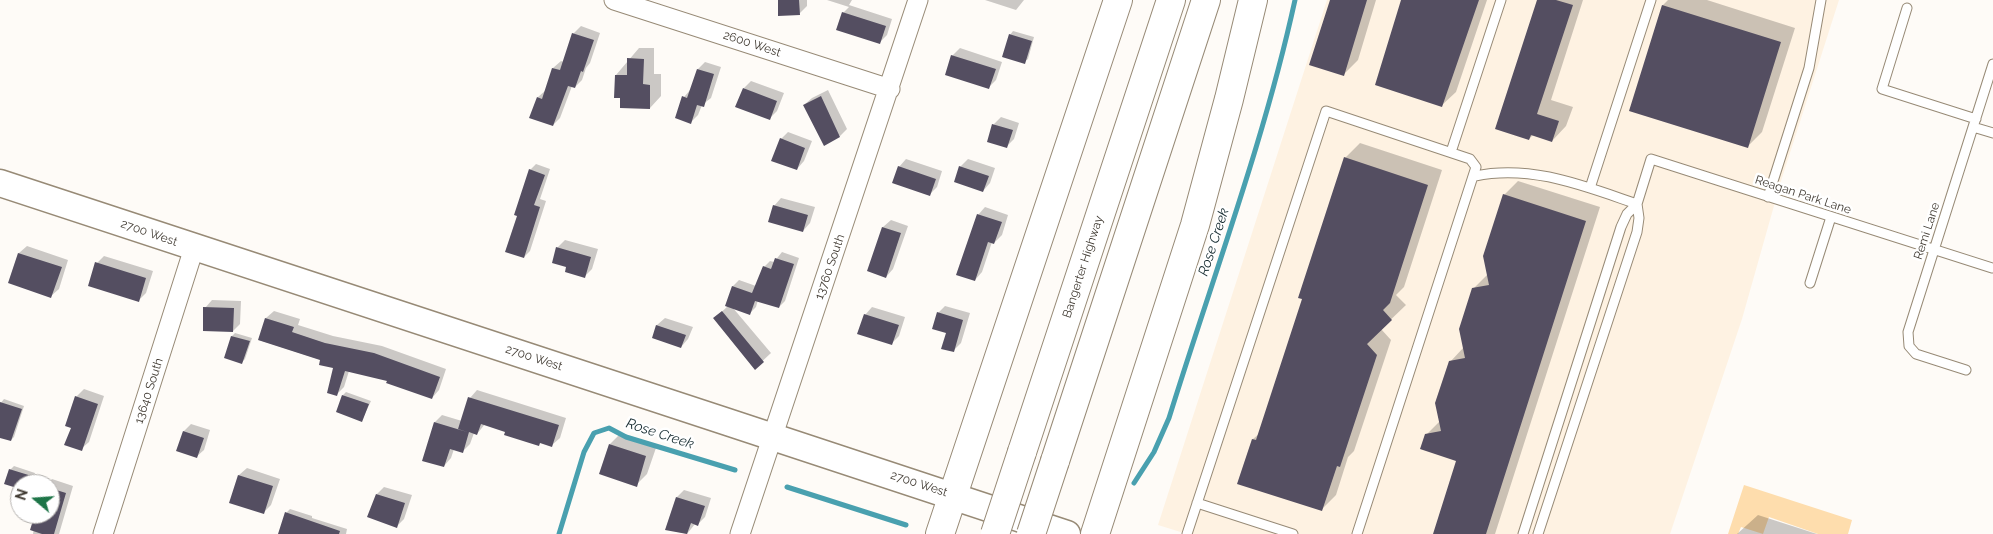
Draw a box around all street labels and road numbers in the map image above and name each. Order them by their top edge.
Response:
street label: 2600 West [721,28,783,60]
street label: Reagan Park Lane [1753,173,1853,217]
street label: Remi Lane [1911,201,1943,261]
street label: Bangerter Highway [1060,214,1106,320]
street label: 2700 West [119,217,179,249]
street label: 13760 South [812,232,848,302]
street label: 2700 West [504,342,564,374]
street label: 13640 South [132,356,166,426]
street label: 2700 West [889,468,949,500]

